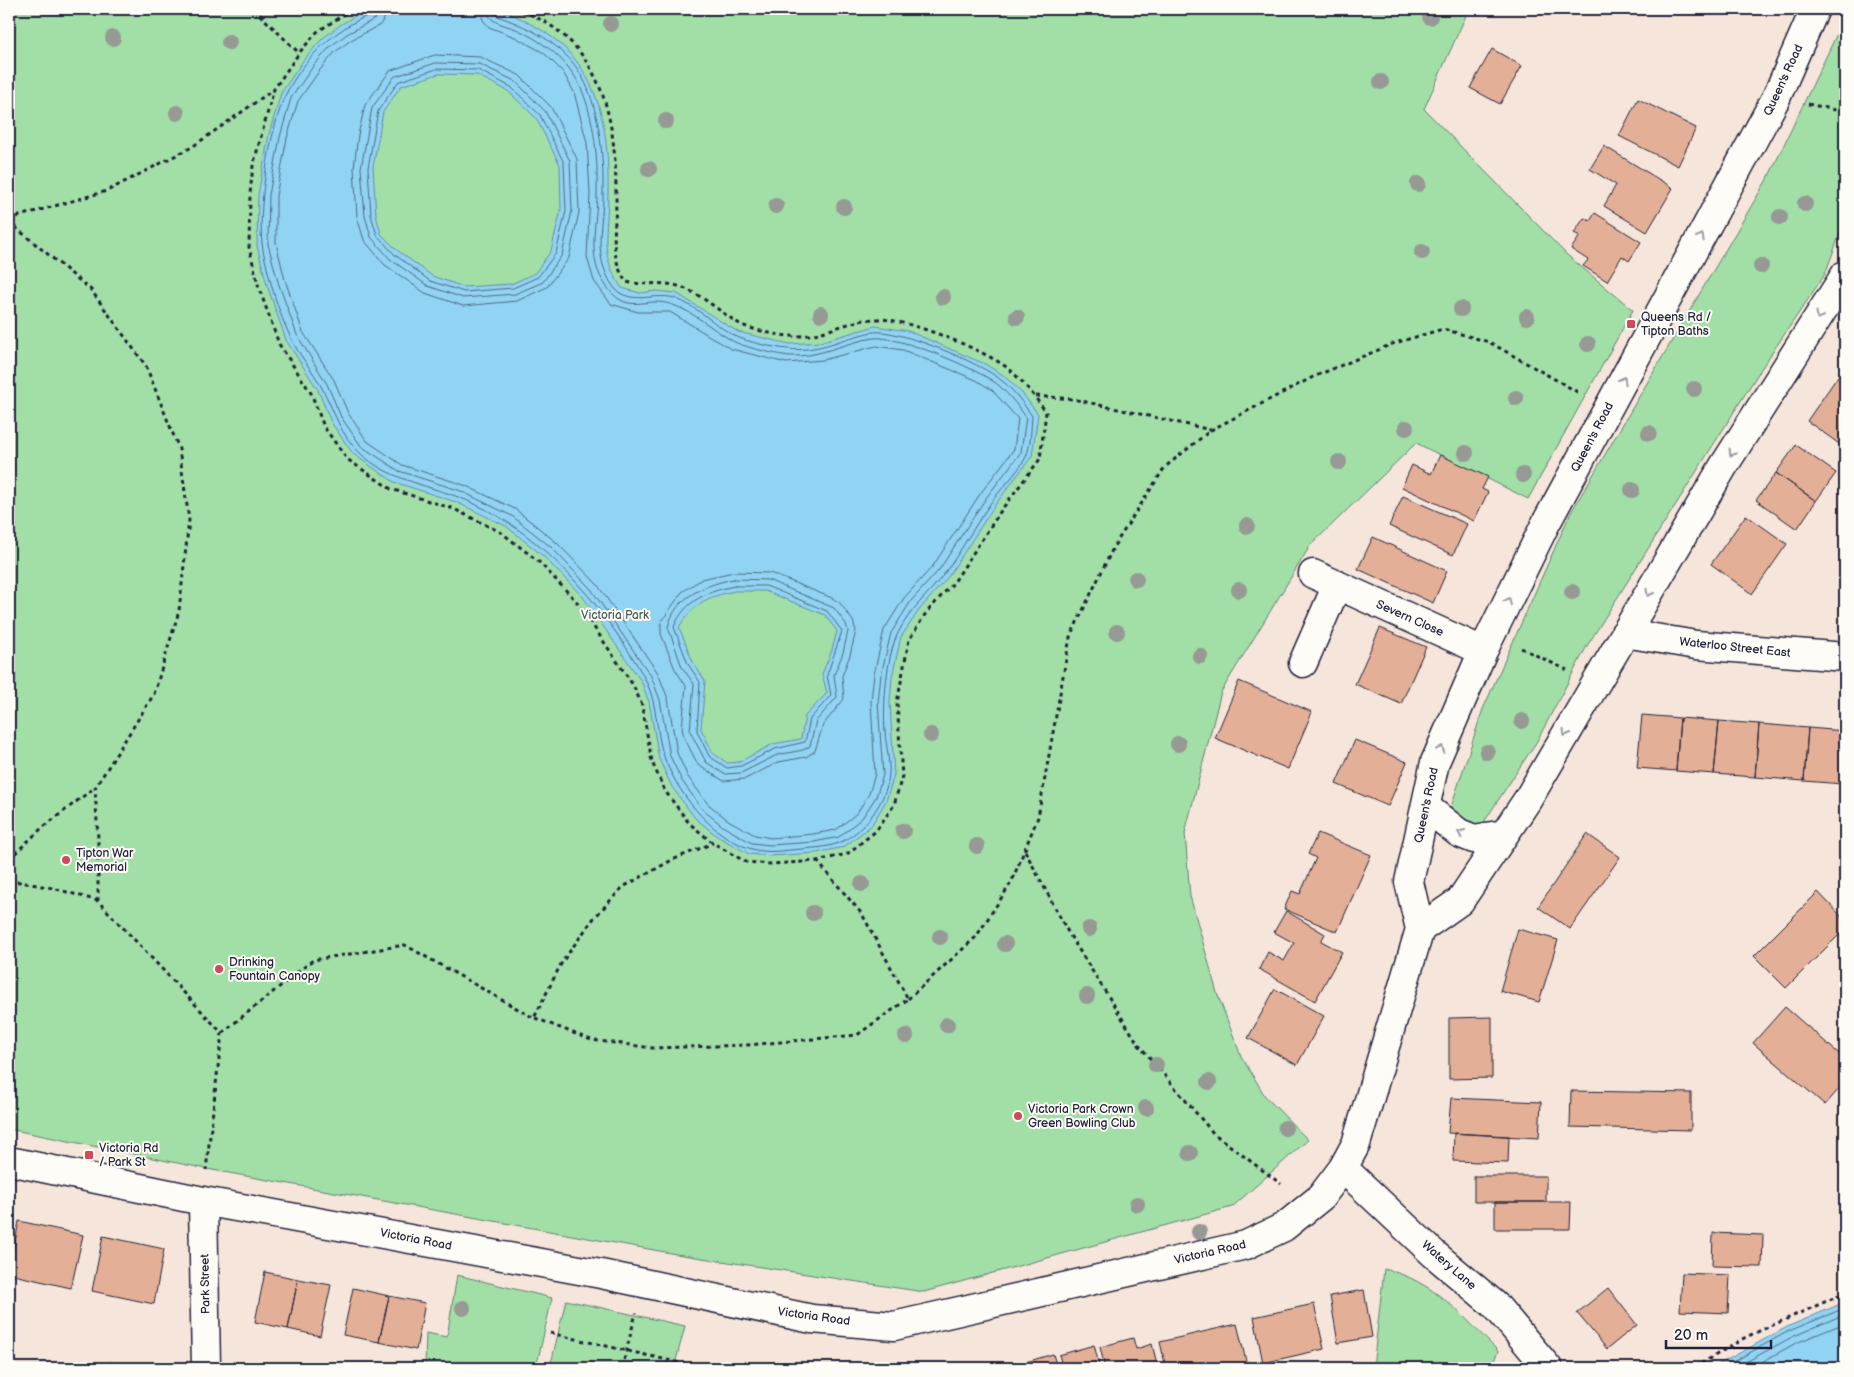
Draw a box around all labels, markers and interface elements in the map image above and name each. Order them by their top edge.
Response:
street label: Queen's Road [1760,42,1807,118]
one-way arrow [1695,233,1705,242]
place label: Queens Rd / Tipton Baths [1641,310,1711,339]
one-way arrow [1816,310,1825,320]
marker: Queens Rd / Tipton Baths [1625,318,1637,330]
one-way arrow [1617,376,1627,385]
street label: Queen's Road [1568,400,1617,475]
one-way arrow [1729,448,1738,457]
one-way arrow [1646,588,1656,597]
street label: Severn Close [1374,597,1446,640]
one-way arrow [1502,597,1512,606]
park label: Victoria Park [581,608,649,623]
street label: Waterloo Street East [1679,634,1792,661]
one-way arrow [1563,727,1573,736]
one-way arrow [1434,745,1445,754]
street label: Queen's Road [1411,766,1442,844]
one-way arrow [1457,829,1466,839]
place label: Tipton War Memorial [76,846,134,875]
marker: Tipton War Memorial [60,854,72,866]
place label: Drinking Fountain Canopy [229,955,321,984]
marker: Drinking Fountain Canopy [213,963,225,975]
place label: Victoria Park Crown Green Bowling Club [1028,1102,1136,1131]
marker: Victoria Park Crown Green Bowling Club [1012,1110,1024,1122]
place label: Victoria Rd / Park St [99,1141,158,1170]
marker: Victoria Rd / Park St [83,1149,95,1161]
street label: Victoria Road [379,1225,453,1254]
street label: Victoria Road [1173,1237,1247,1268]
street label: Watery Lane [1418,1238,1479,1293]
street label: Park Street [197,1254,214,1314]
street label: Victoria Road [777,1304,851,1329]
scale bar [1666,1317,1772,1349]
text: 20 m [1674,1326,1708,1345]

